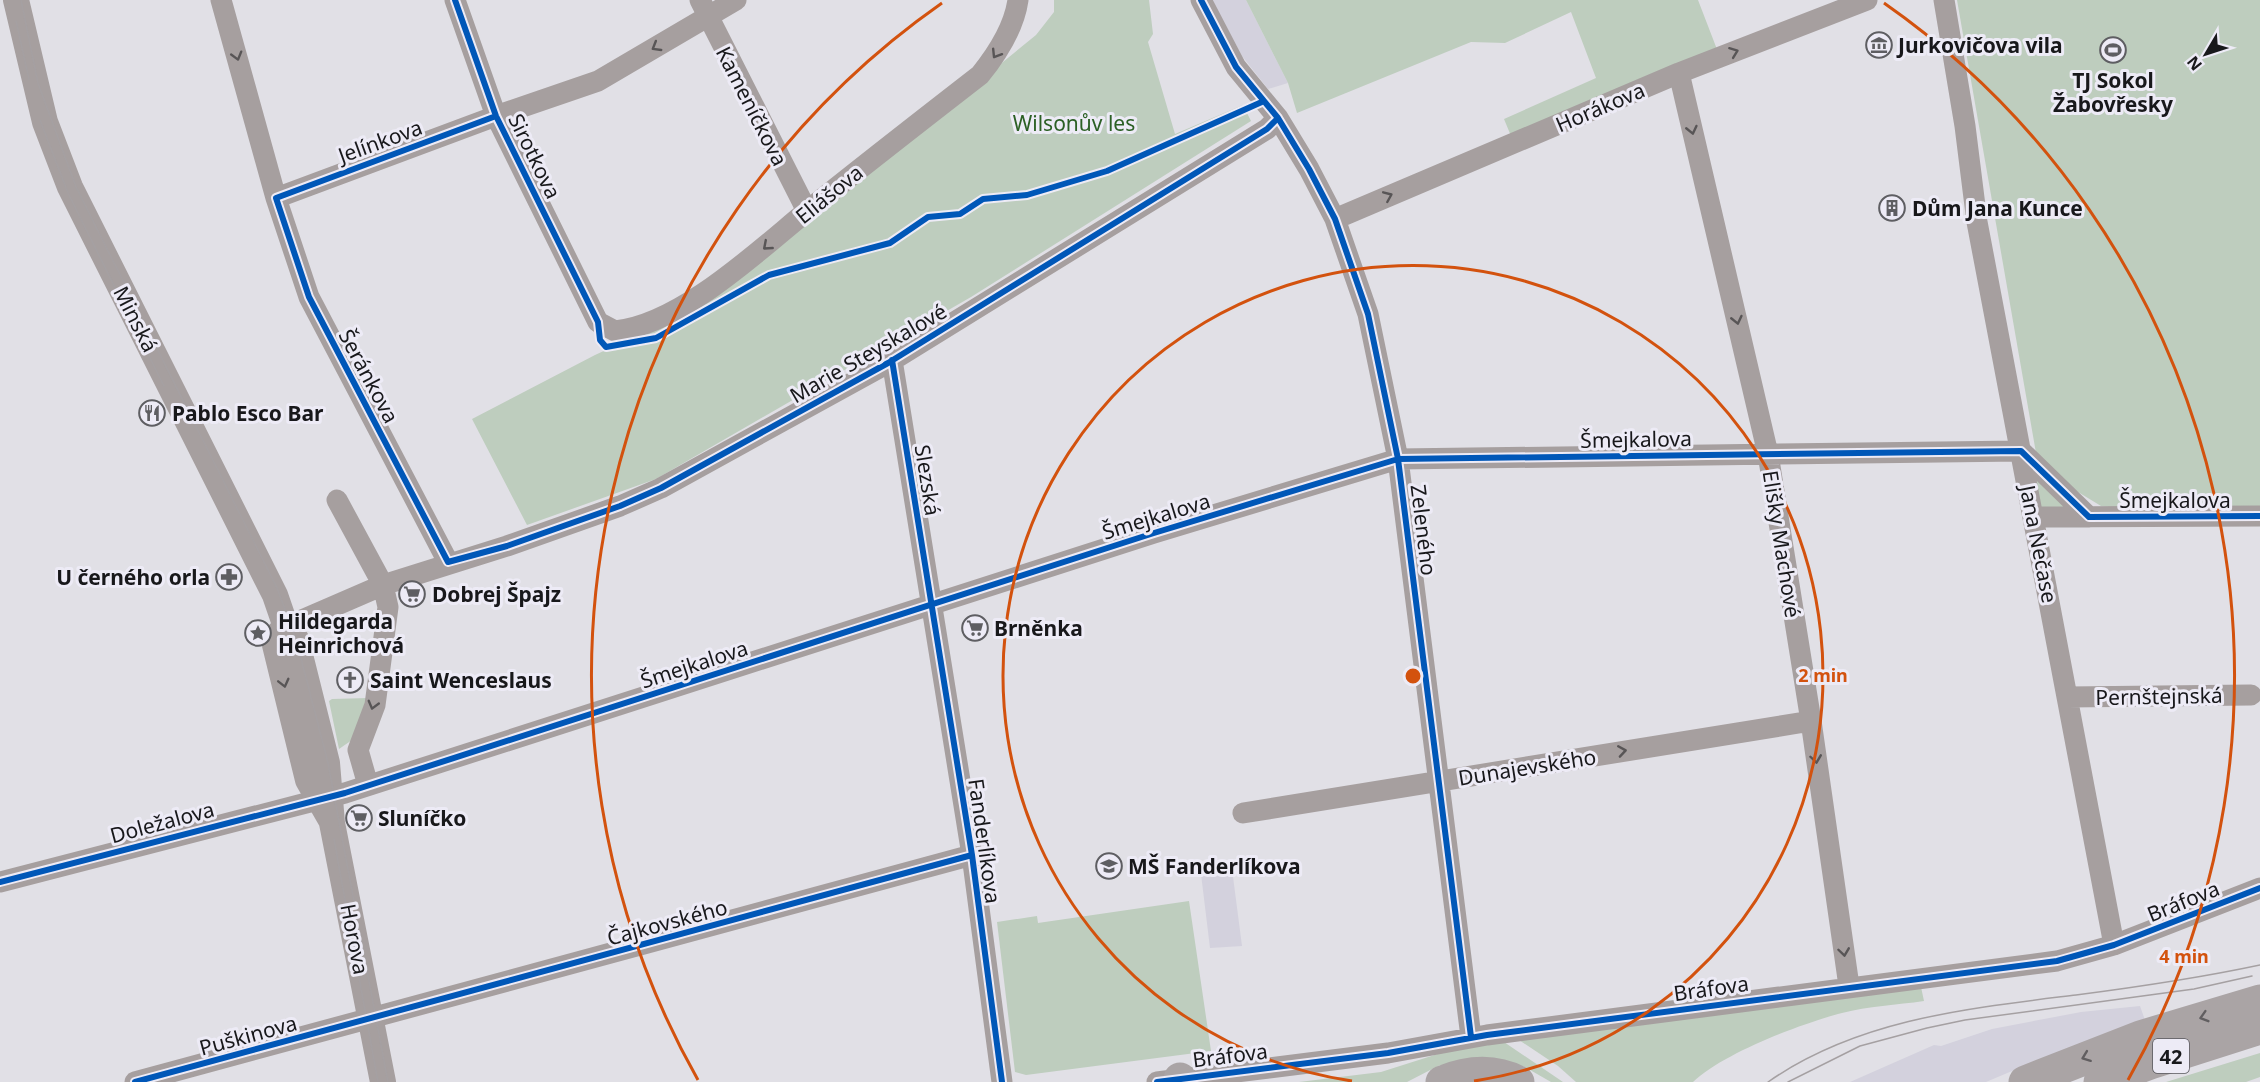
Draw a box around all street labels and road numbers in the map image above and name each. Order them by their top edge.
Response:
street label: Kameníčkova [710,41,794,171]
street label: Horákova [1551,76,1649,138]
street label: Sirotkova [502,109,568,203]
street label: Jelínkova [332,113,426,170]
street label: Eliášova [789,158,869,230]
street label: Minská [108,281,164,357]
street label: Marie Steyskalové [784,297,952,409]
street label: Šeránkova [333,324,405,428]
street label: Šmejkalova [1580,424,1692,454]
street label: Slezská [909,442,947,518]
street label: Elišky Machové [1757,468,1807,620]
street label: Jana Nečase [2013,481,2064,605]
street label: Zeleného [1405,483,1443,577]
street label: Šmejkalova [1099,486,1213,546]
street label: Šmejkalova [2119,486,2231,514]
street label: Šmejkalova [637,633,751,695]
street label: Pernštejnská [2095,681,2223,711]
street label: Dunajevského [1456,742,1598,792]
street label: Fanderlíkova [962,777,1008,905]
street label: Doležalova [107,795,217,849]
street label: Bráfova [2143,874,2223,928]
street label: Čajkovského [604,893,730,951]
street label: Horova [334,901,376,977]
street label: Bráfova [1672,969,1750,1007]
street label: Puškinova [196,1009,300,1061]
street label: Bráfova [1191,1036,1269,1074]
road number: 42 [2153,1039,2189,1073]

